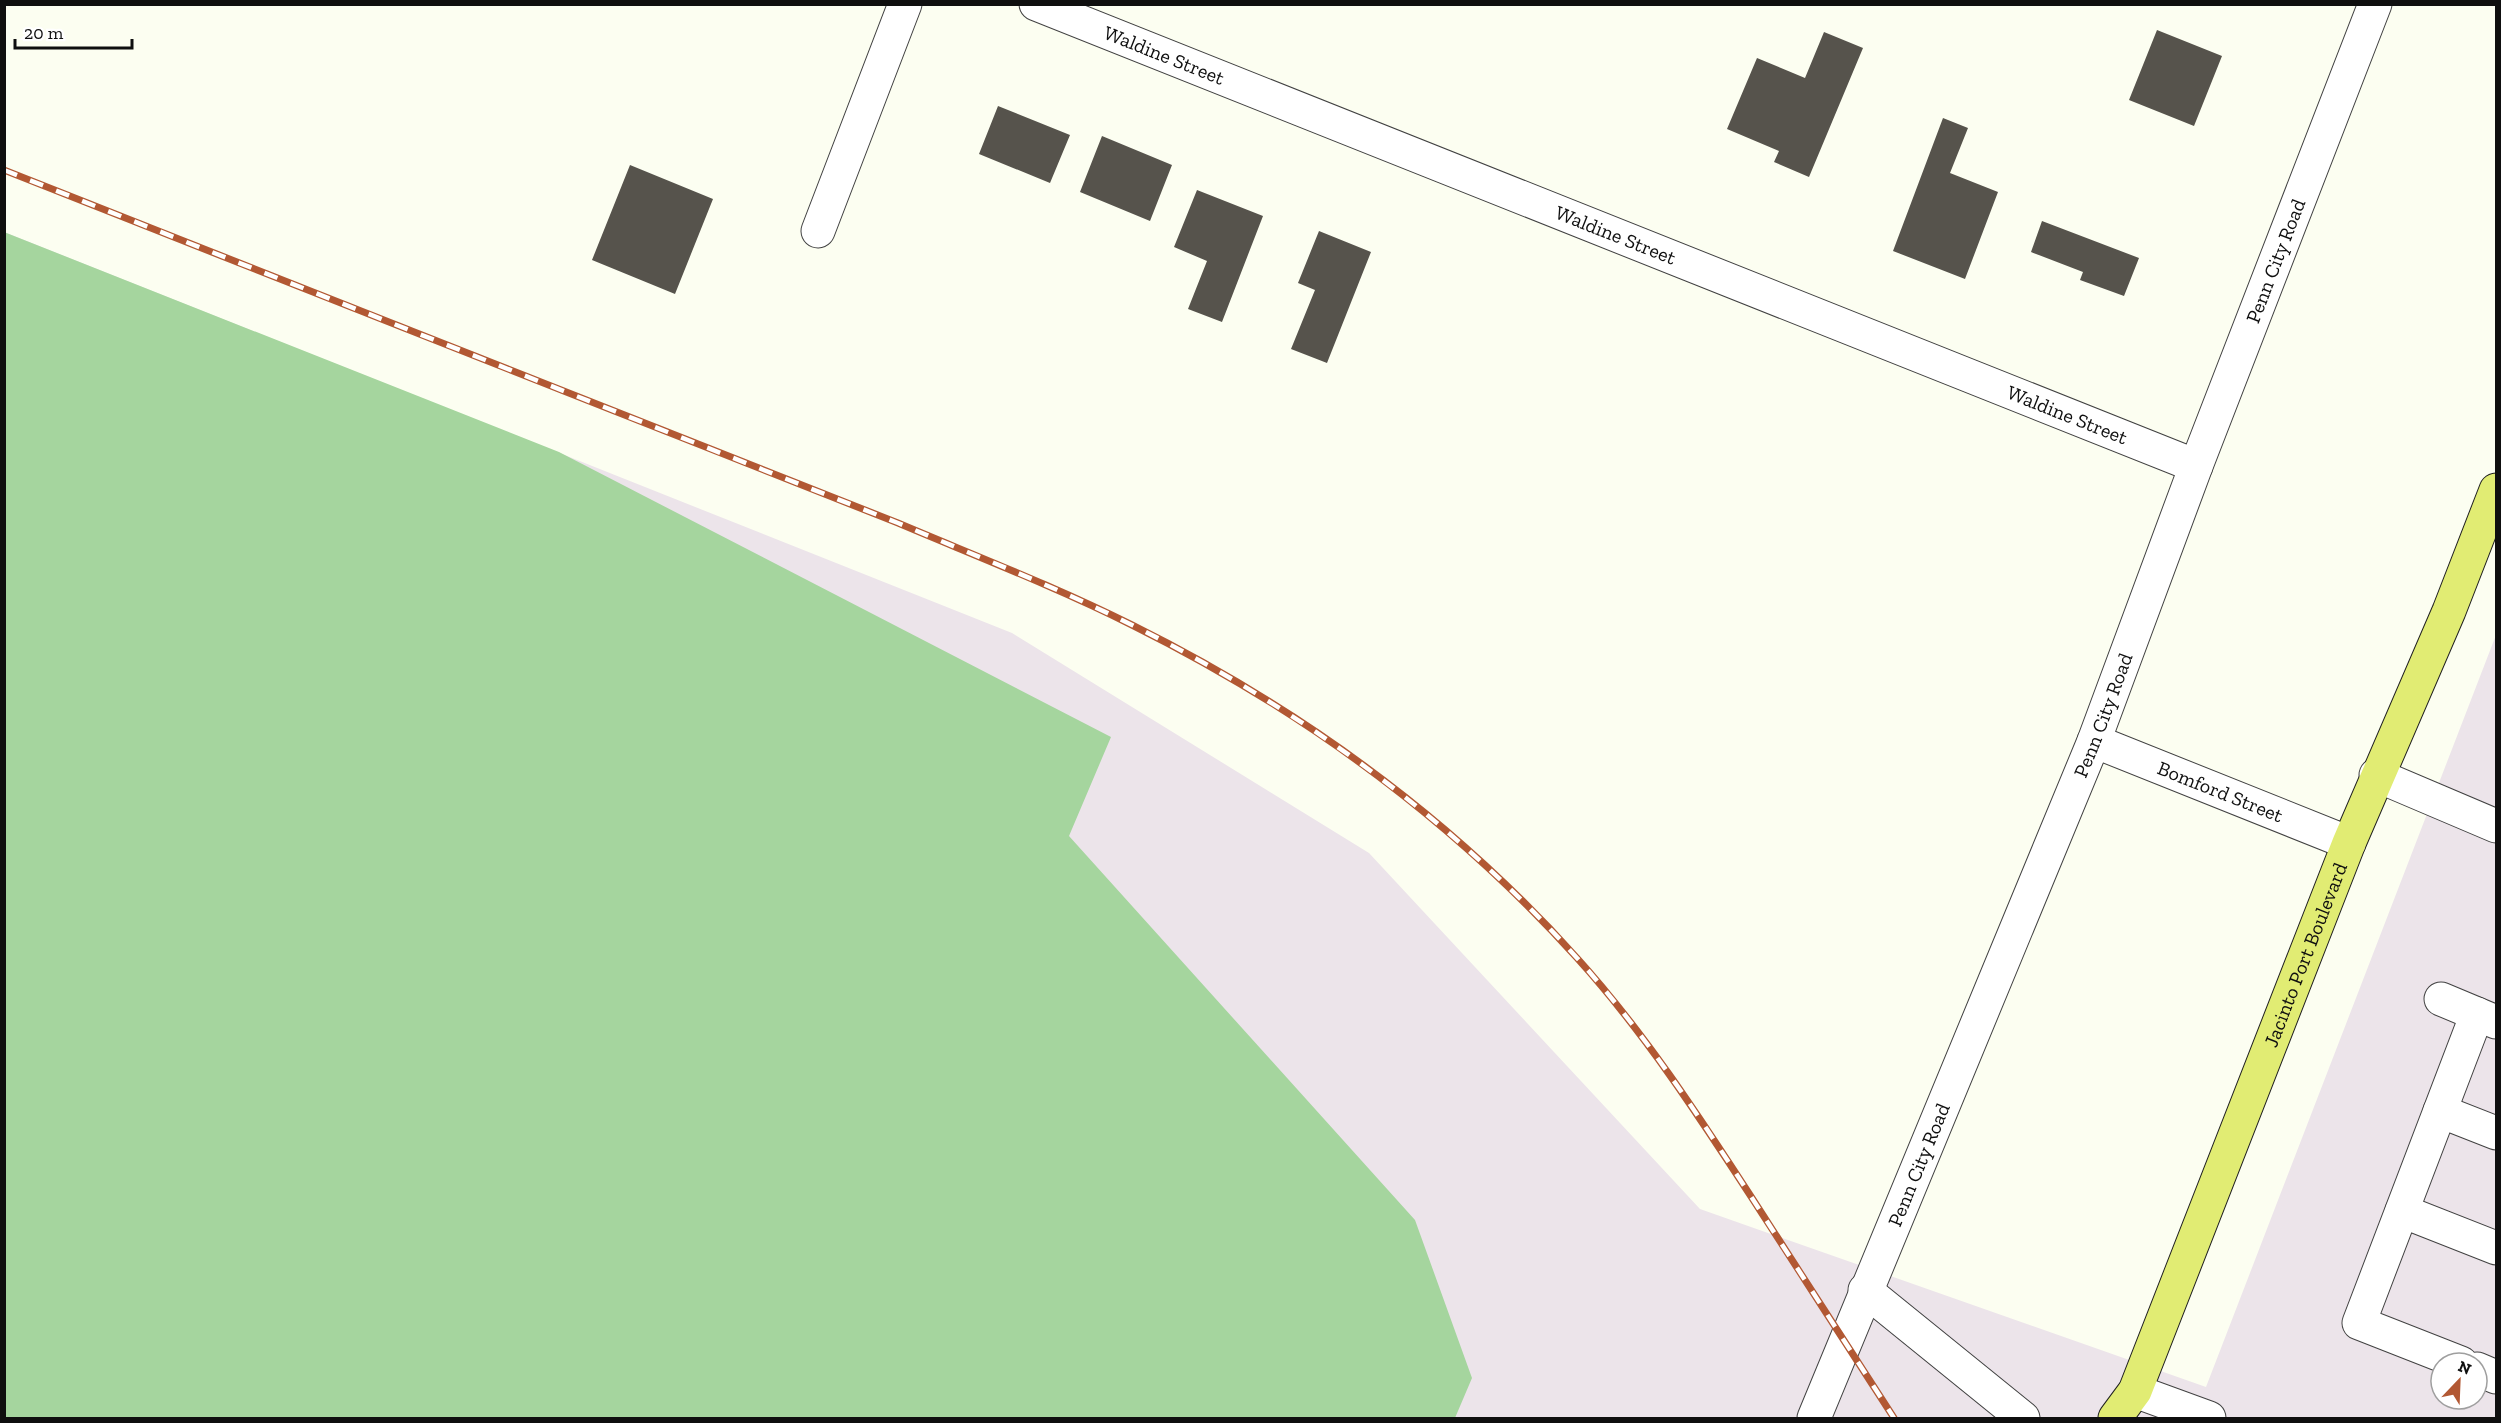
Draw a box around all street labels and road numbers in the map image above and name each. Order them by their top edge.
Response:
street label: Waldine Street [1101,20,1228,90]
street label: Penn City Road [2241,195,2310,326]
street label: Waldine Street [1552,200,1680,270]
street label: Waldine Street [2004,380,2131,450]
street label: Penn City Road [2068,650,2138,781]
street label: Bomford Street [2154,756,2287,828]
street label: Jacinto Port Boulevard [2259,859,2352,1050]
street label: Penn City Road [1883,1100,1955,1230]

